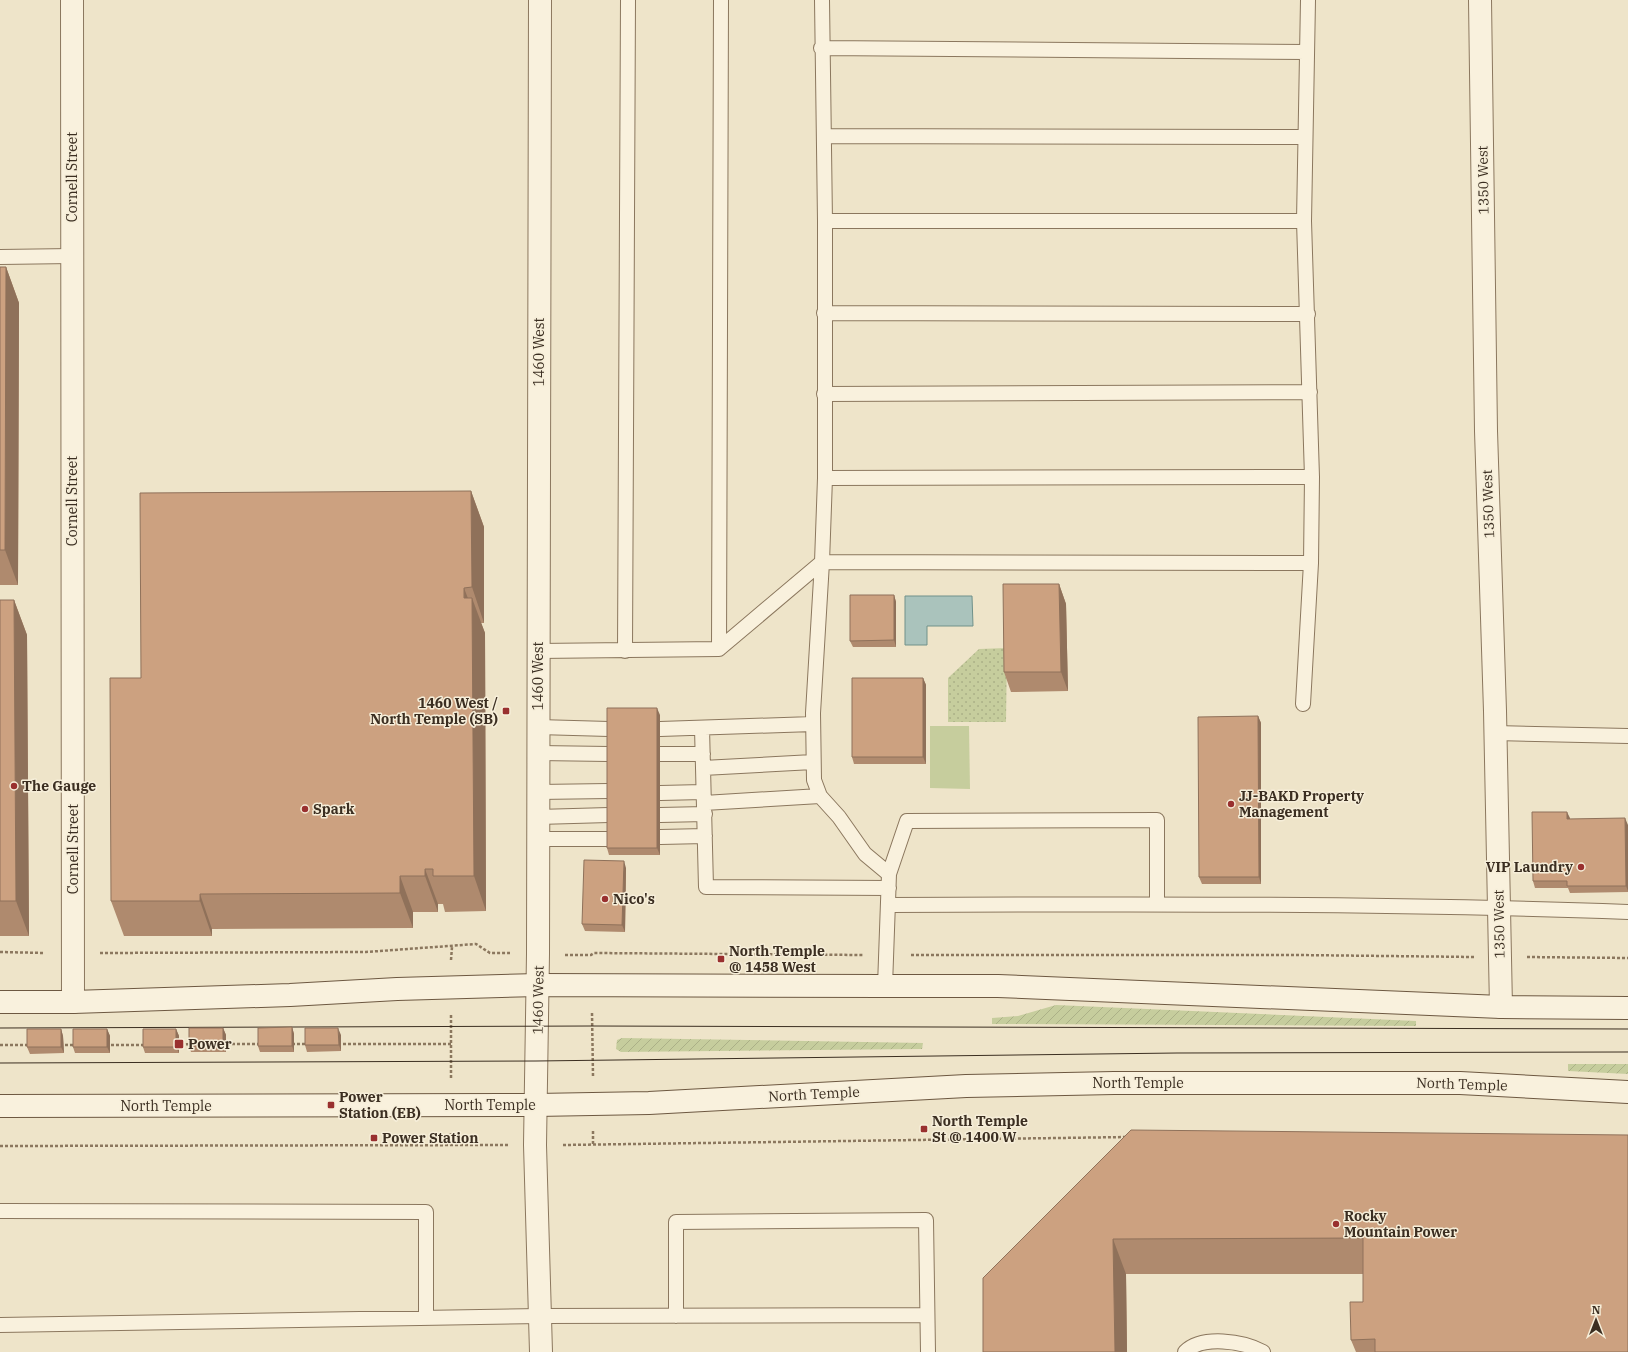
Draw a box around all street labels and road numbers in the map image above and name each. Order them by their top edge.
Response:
street label: Cornell Street [63,132,81,222]
street label: 1350 West [1473,145,1493,215]
street label: 1460 West [530,317,548,386]
street label: Cornell Street [63,456,81,546]
street label: 1350 West [1478,469,1498,539]
street label: 1460 West [529,641,547,710]
street label: Cornell Street [64,804,82,894]
street label: 1350 West [1489,889,1509,959]
street label: 1460 West [528,965,548,1035]
street label: North Temple [1416,1073,1508,1095]
street label: North Temple [1092,1074,1184,1092]
street label: North Temple [768,1083,860,1105]
street label: North Temple [444,1096,536,1114]
street label: North Temple [120,1097,212,1115]

